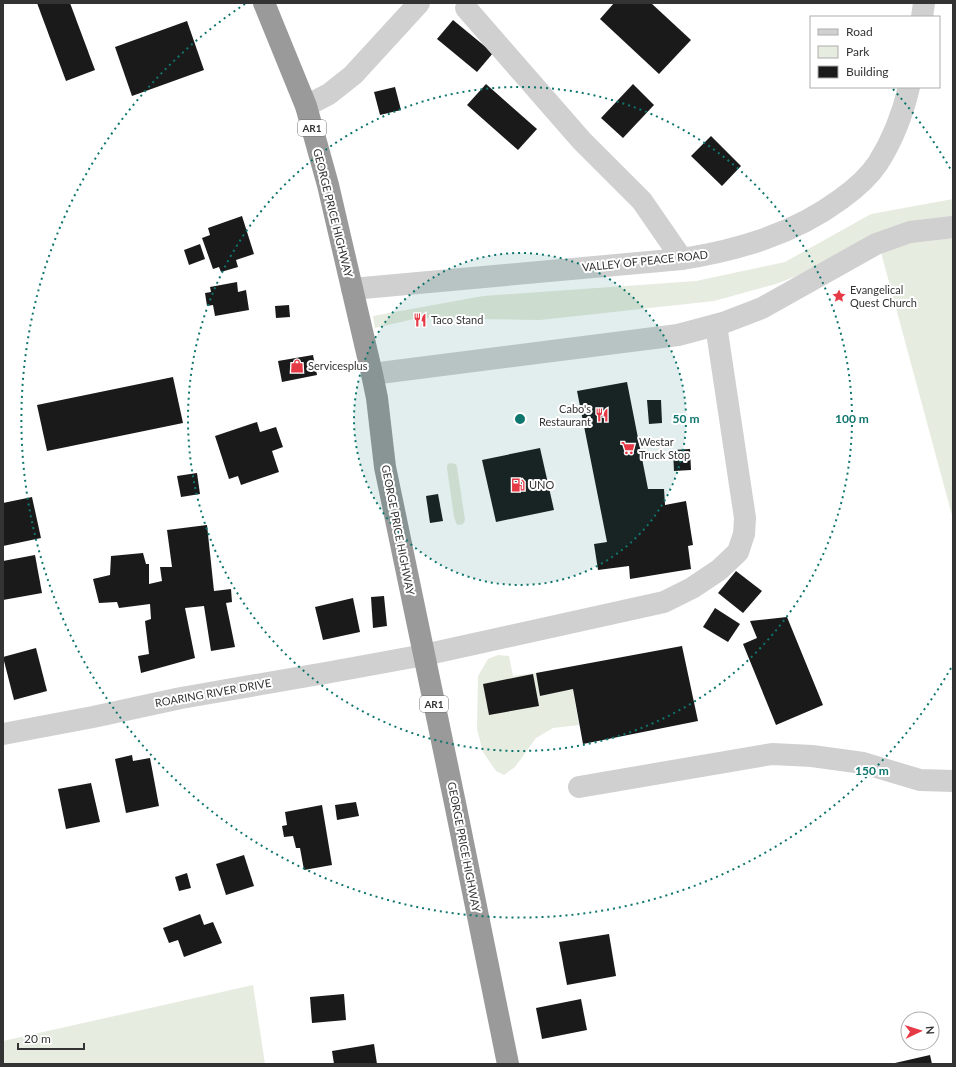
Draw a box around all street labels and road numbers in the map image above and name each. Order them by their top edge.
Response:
road number: AR1 [298,120,326,136]
street label: GEORGE PRICE HIGHWAY [311,147,356,279]
street label: VALLEY OF PEACE ROAD [581,247,709,274]
street label: GEORGE PRICE HIGHWAY [379,464,418,596]
street label: ROARING RIVER DRIVE [154,676,272,709]
road number: AR1 [420,696,448,712]
street label: GEORGE PRICE HIGHWAY [445,781,484,913]

